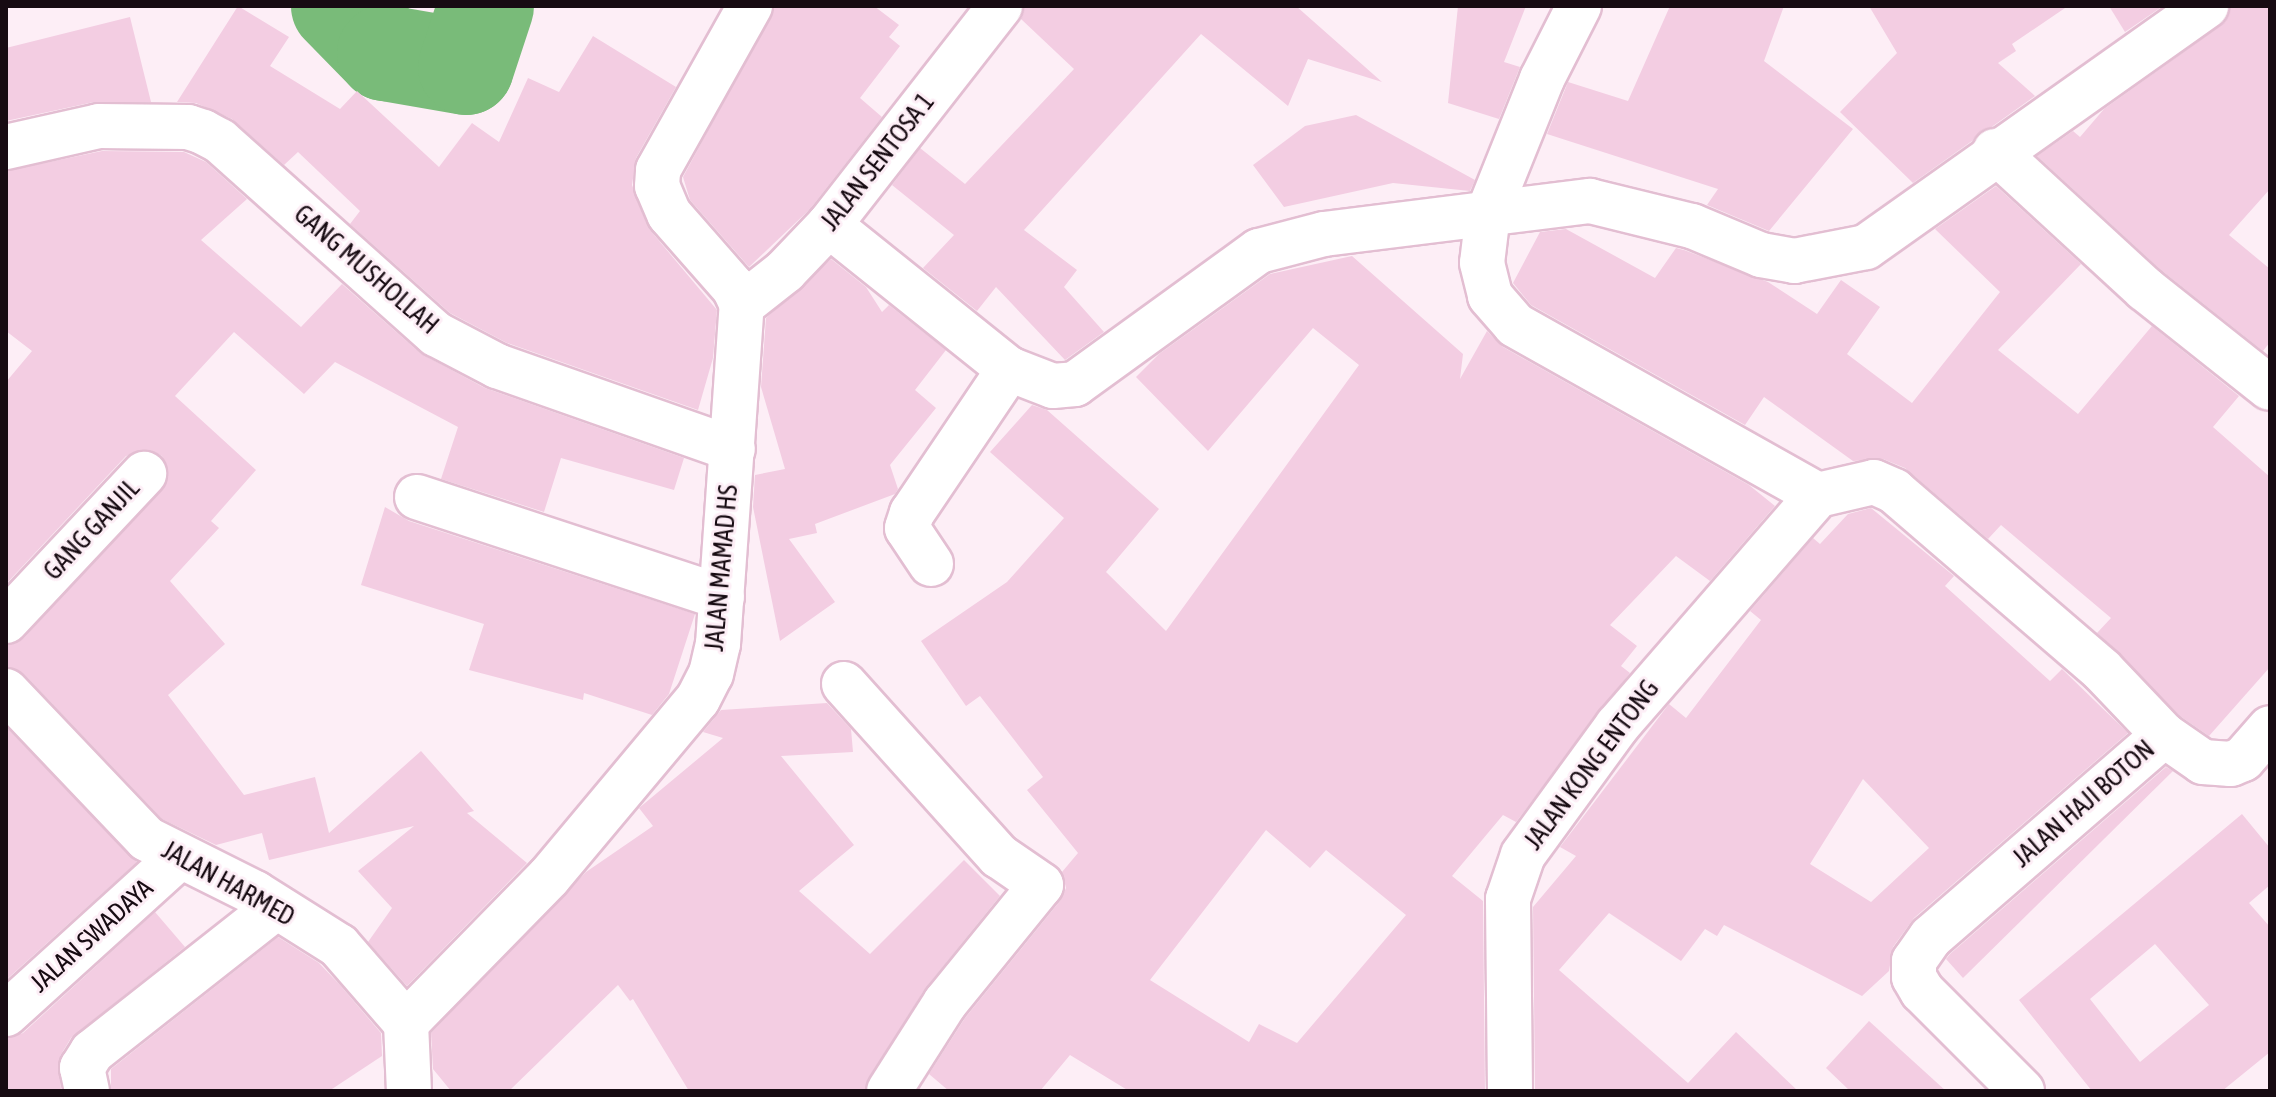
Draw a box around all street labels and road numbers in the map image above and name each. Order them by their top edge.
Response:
street label: JALAN SENTOSA 1 [815,87,941,237]
street label: GANG MUSHOLLAH [287,199,445,341]
street label: GANG GANJIL [38,473,146,587]
street label: JALAN MAMAD HS [699,483,745,653]
street label: JALAN KONG ENTONG [1518,674,1666,856]
street label: JALAN HAJI BOTON [2007,734,2161,874]
street label: JALAN HARMED [156,835,300,933]
street label: JALAN SWADAYA [24,873,160,999]

